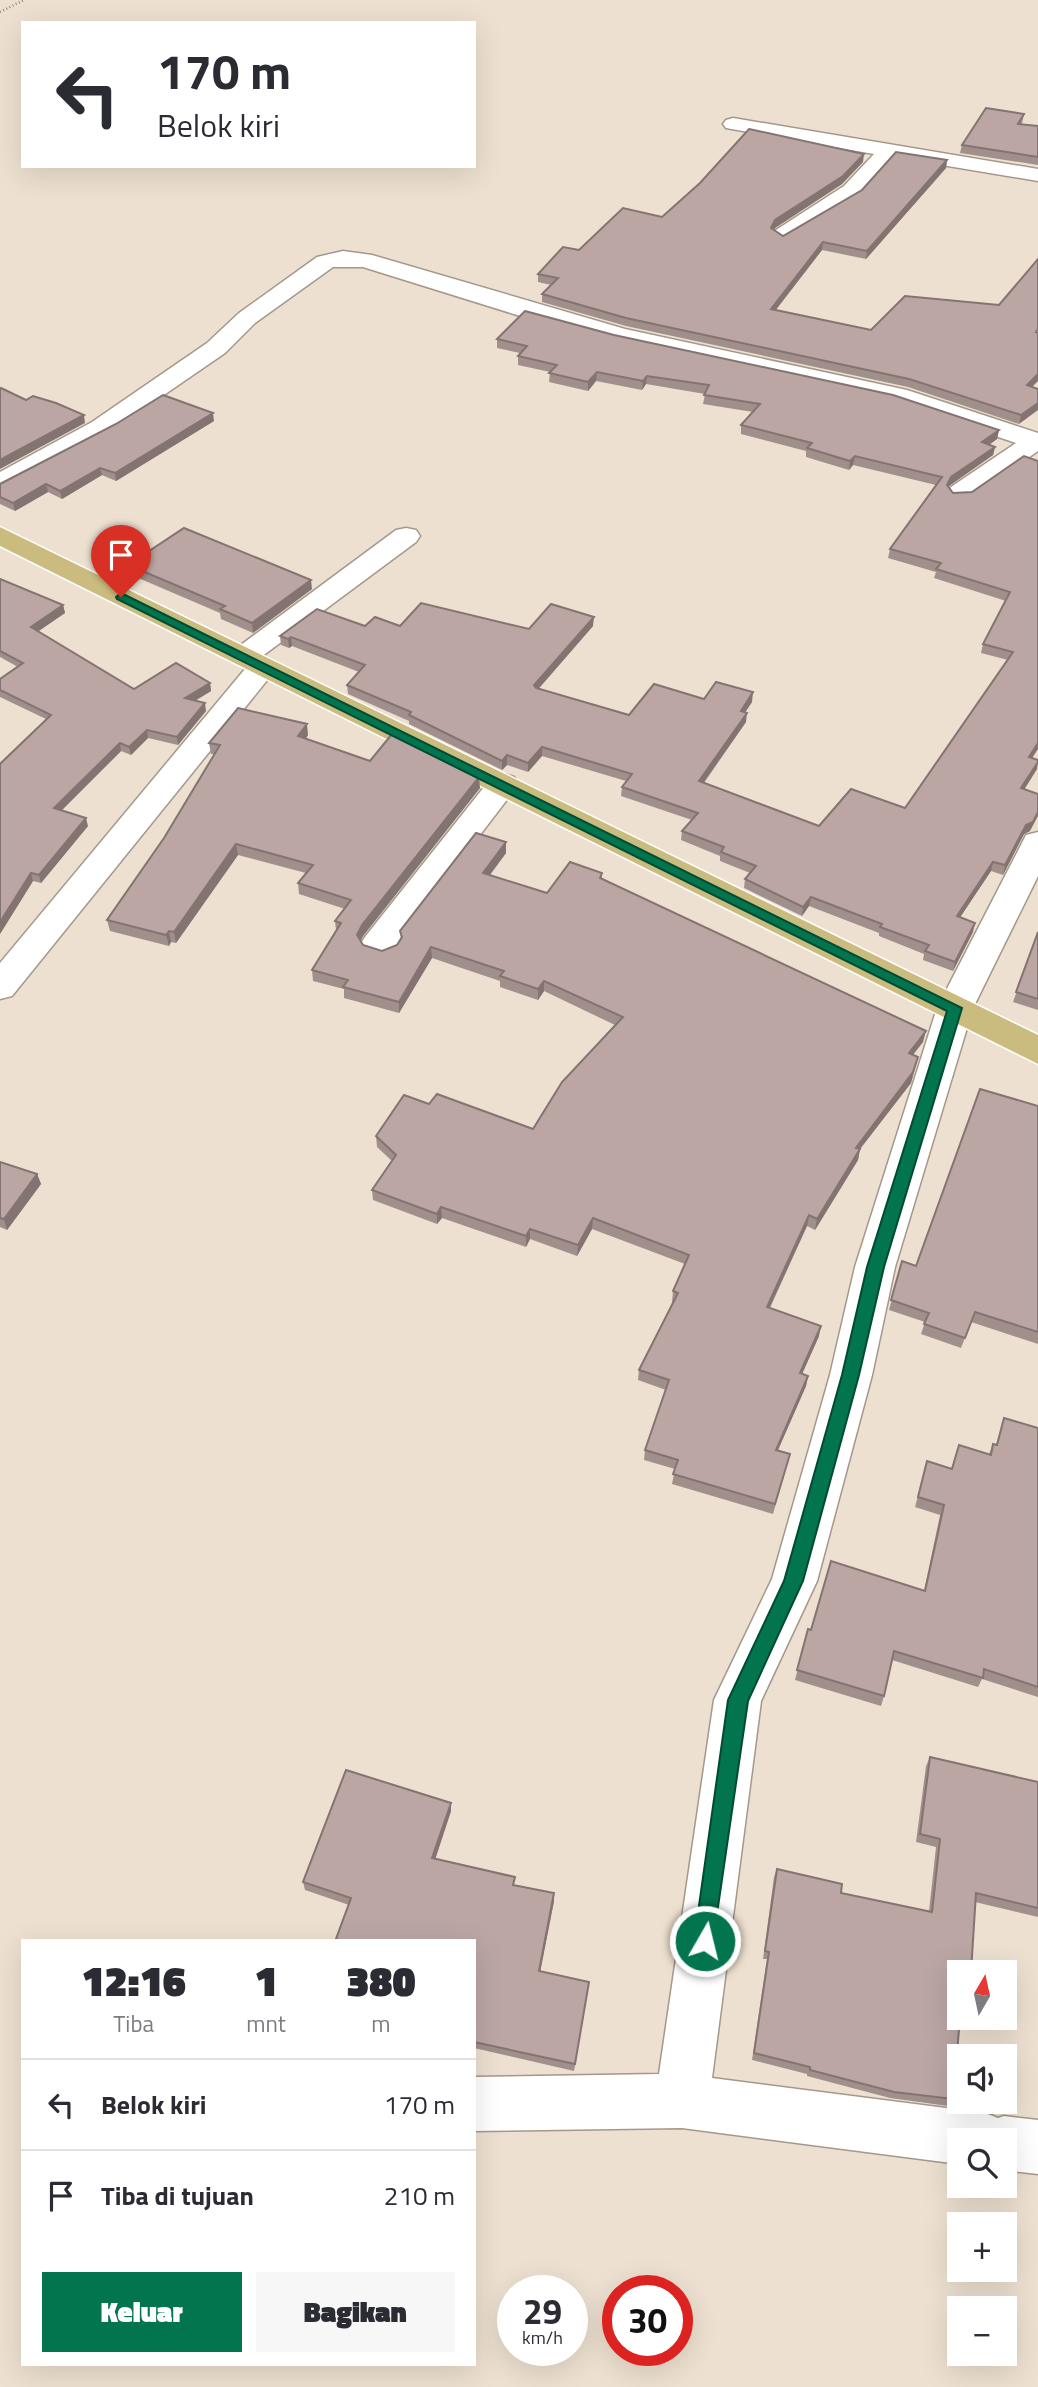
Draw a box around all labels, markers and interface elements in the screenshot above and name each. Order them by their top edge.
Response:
text: 170 m [157,33,291,108]
icon: left [42,49,133,140]
text: Belok kiri [157,101,280,149]
pin [91,525,151,597]
icon: arrive [102,536,140,574]
position arrow [668,1904,742,1978]
text: 12:16 [81,1948,186,2012]
text: 1 [255,1948,278,2012]
text: 380 [346,1948,416,2012]
north arrow [947,1960,1017,2030]
map controls [947,1960,1017,2366]
text: Tiba [113,2006,154,2041]
text: mnt [246,2006,286,2041]
text: m [371,2006,391,2041]
button: sound [947,2044,1017,2114]
text: Belok kiri [101,2085,207,2124]
text: 170 m [384,2085,455,2124]
icon: left [42,2086,80,2124]
button: search [947,2128,1017,2198]
text: Tiba di tujuan [101,2176,254,2215]
text: 210 m [384,2176,455,2215]
icon: arrive [42,2177,80,2215]
button: + [947,2212,1017,2282]
button: Keluar [42,2272,242,2352]
button: Bagikan [256,2272,455,2352]
speed limit sign: 30 [602,2275,693,2366]
text: 29 [523,2284,562,2338]
button: − [947,2296,1017,2366]
text: km/h [522,2324,563,2351]

